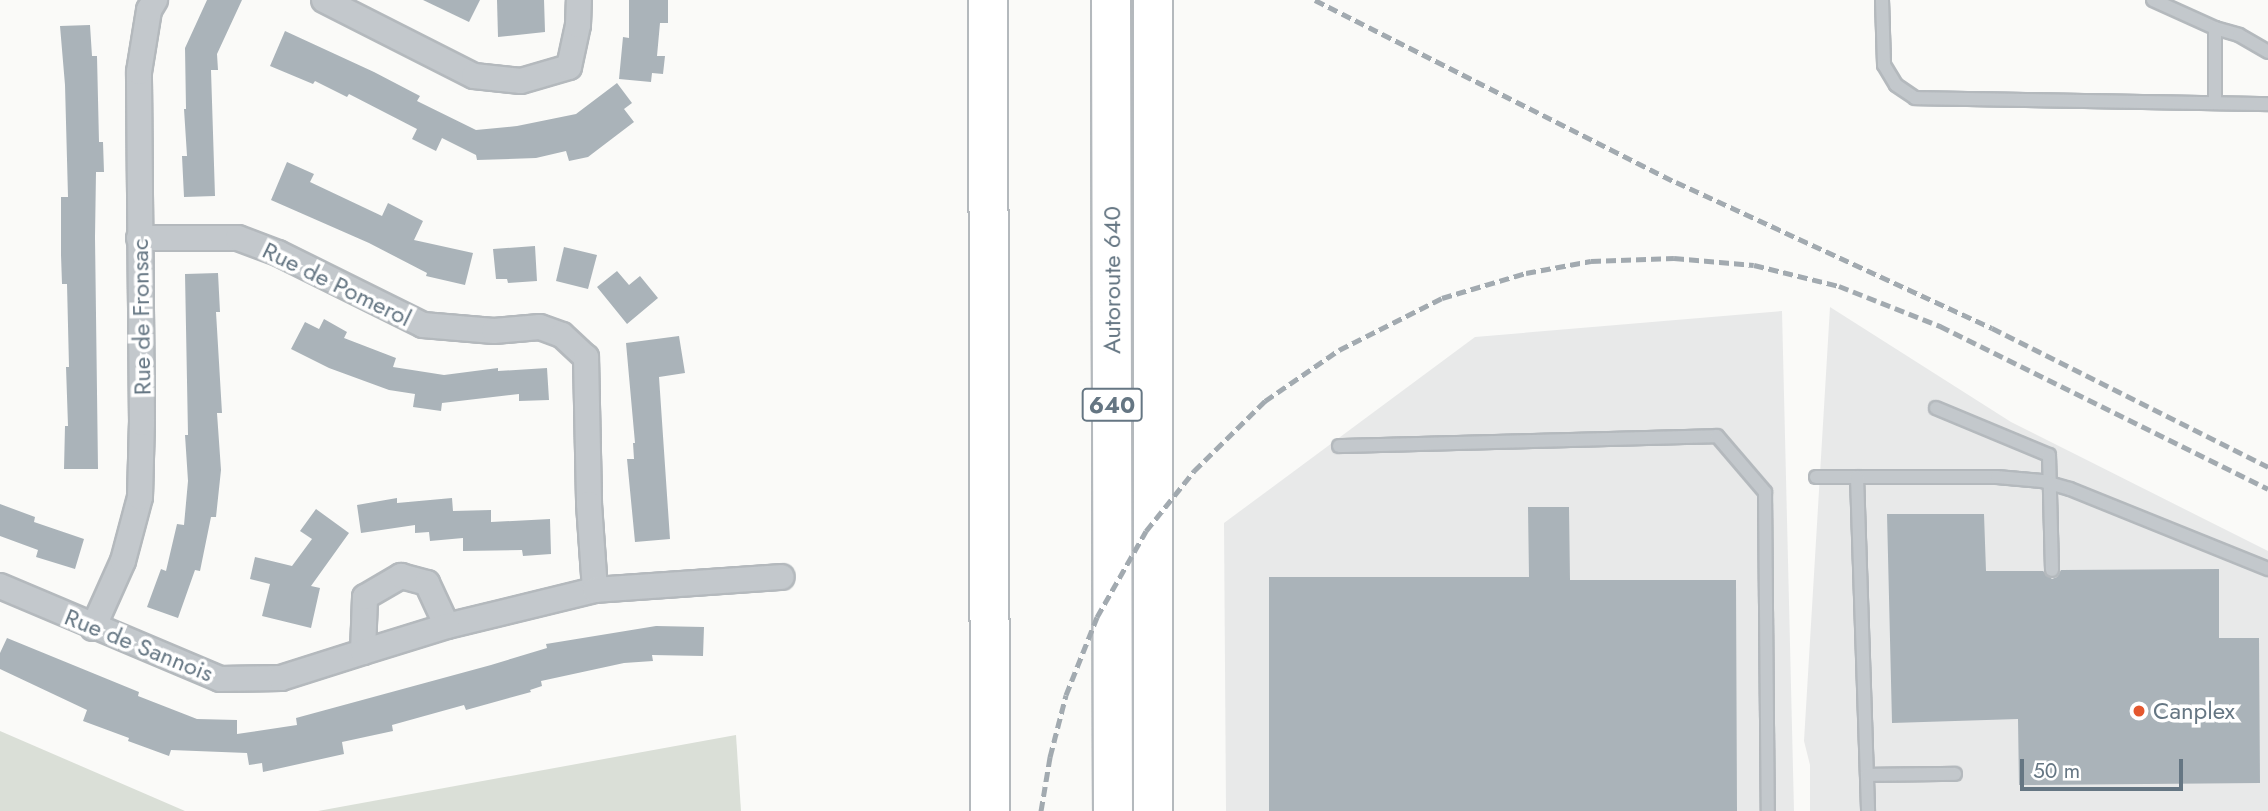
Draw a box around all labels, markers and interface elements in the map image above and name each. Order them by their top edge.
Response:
street label: Autoroute 640 [1098,206,1126,354]
street label: Rue de Pomerol [258,236,416,332]
street label: Rue de Fronsac [125,238,157,396]
road number: 640 [1080,386,1144,424]
street label: Rue de Sannois [60,602,218,688]
place label: Canplex [2153,697,2235,725]
marker: Canplex [2131,703,2147,719]
scale bar [2023,744,2186,788]
text: 50 m [2033,756,2080,786]

